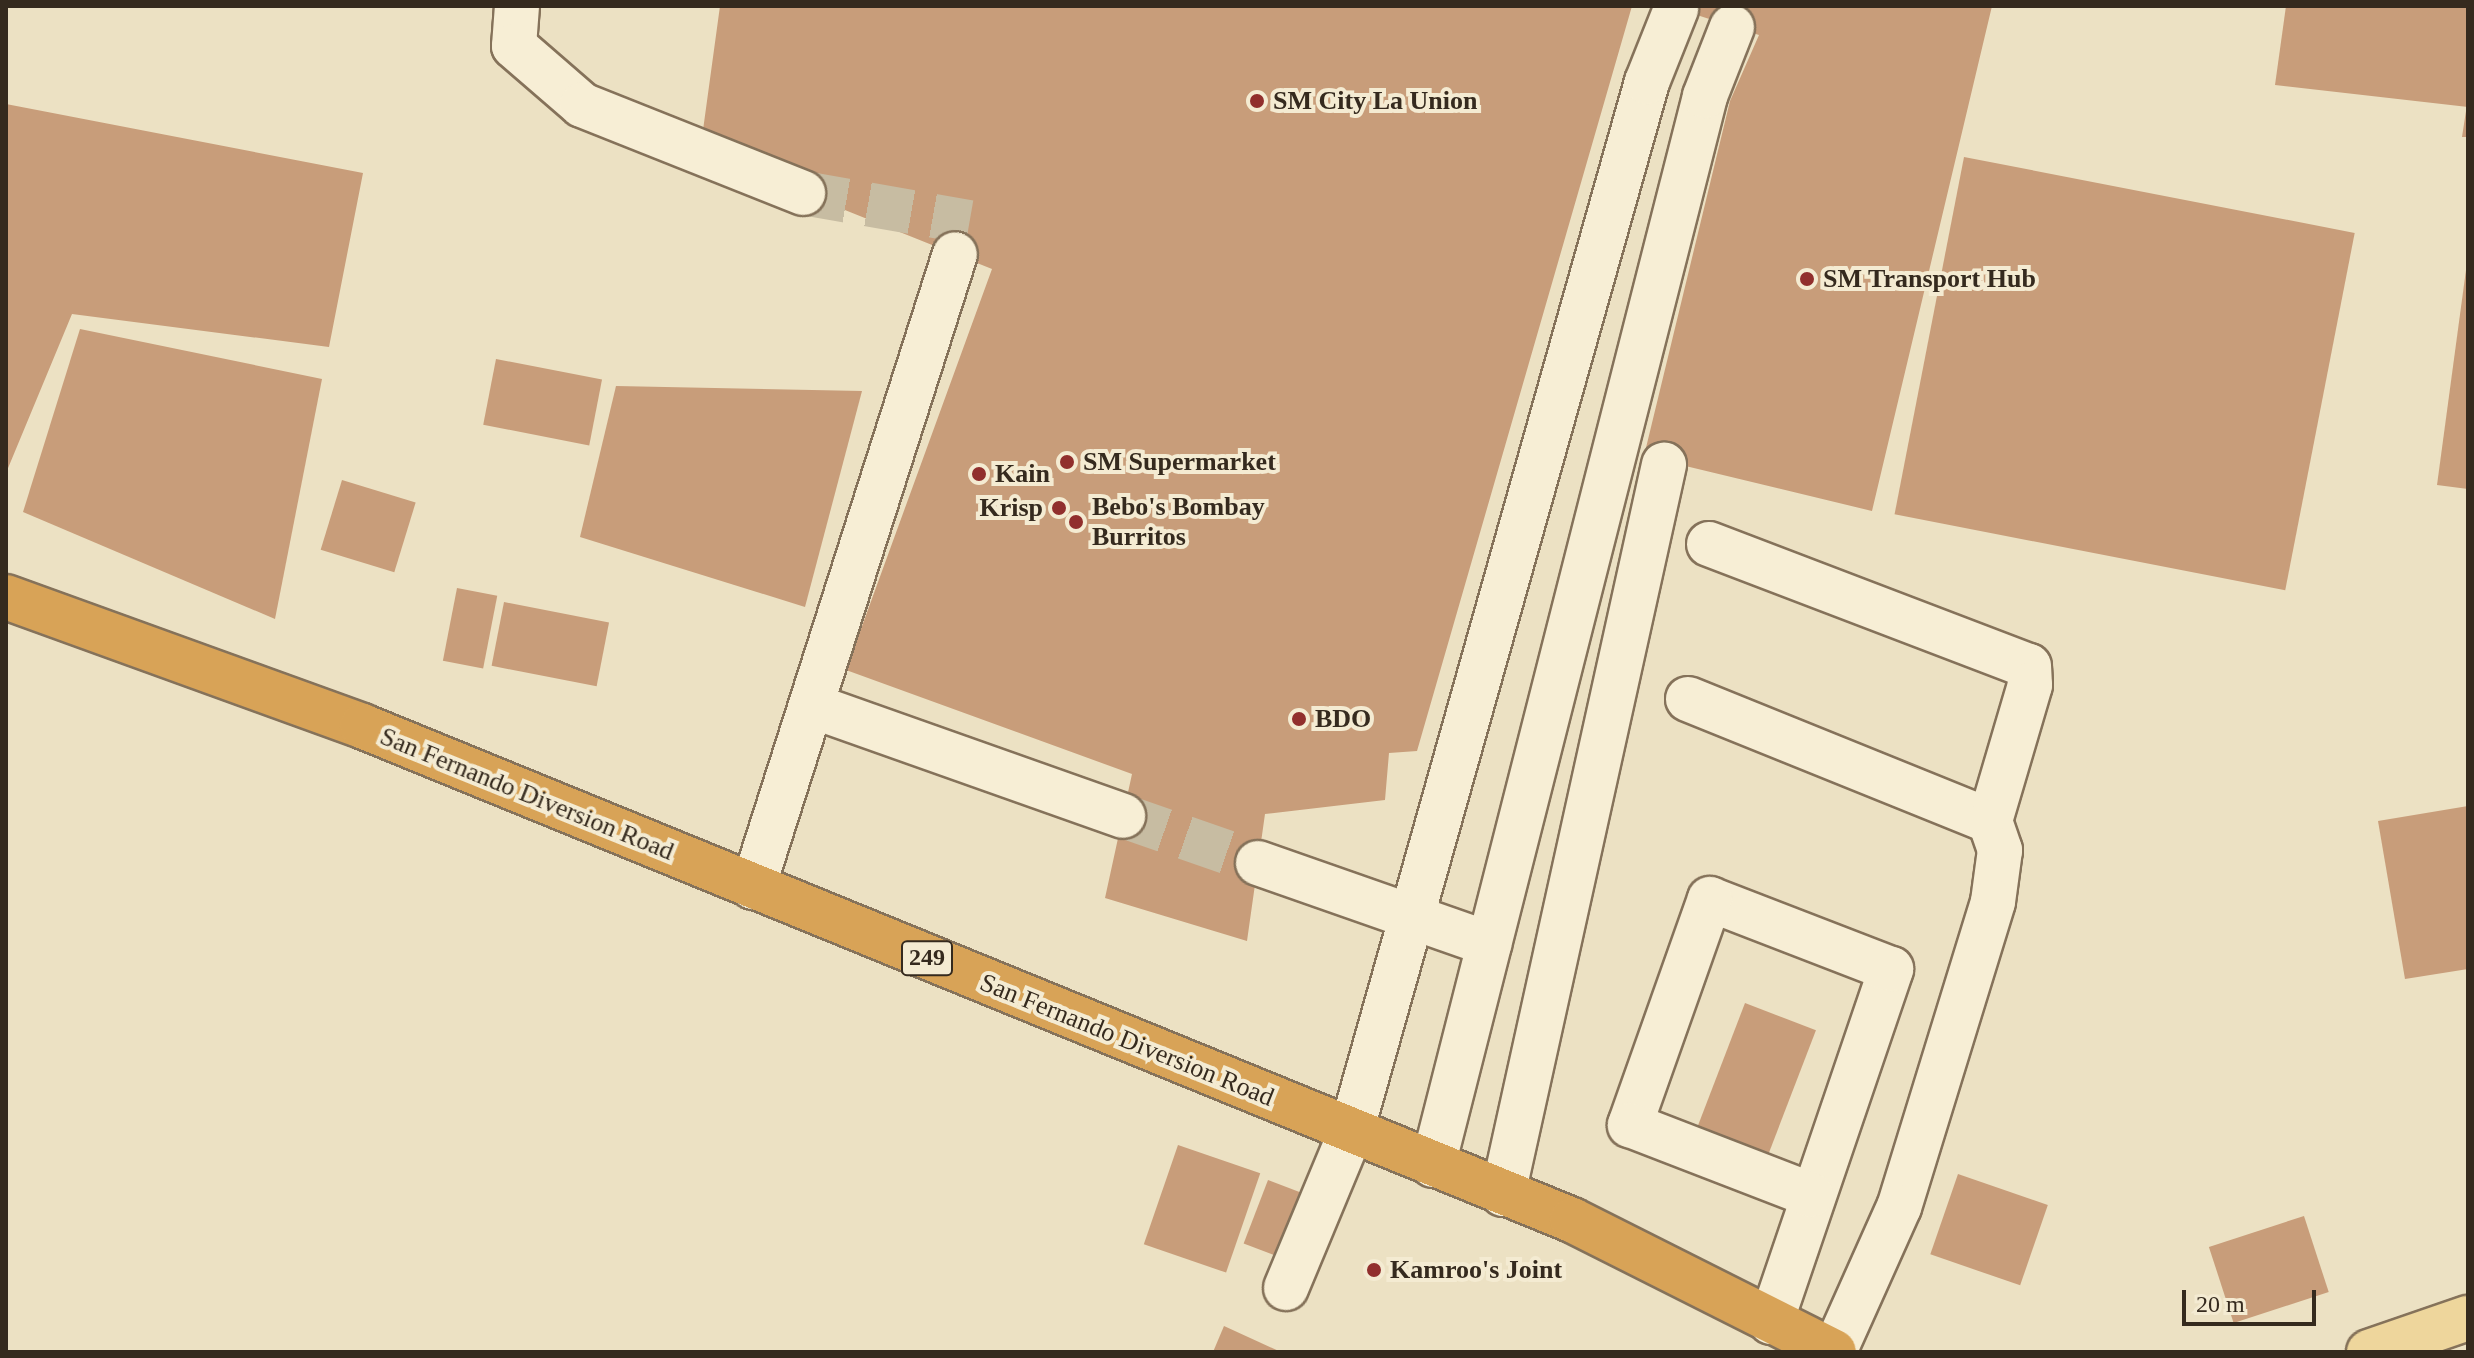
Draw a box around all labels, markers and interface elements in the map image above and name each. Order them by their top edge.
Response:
place label: SM City La Union [1273,85,1477,117]
marker: SM City La Union [1248,92,1266,110]
place label: SM Transport Hub [1823,263,2036,295]
marker: SM Transport Hub [1798,270,1816,288]
place label: SM Supermarket [1083,446,1276,478]
marker: SM Supermarket [1058,453,1076,471]
place label: Kain [995,458,1050,490]
marker: Kain [970,465,988,483]
place label: Bebo's Bombay Burritos [1092,491,1265,552]
place label: Krisp [979,492,1043,524]
marker: Krisp [1050,499,1068,517]
marker: Bebo's Bombay Burritos [1067,513,1085,531]
place label: BDO [1315,703,1371,735]
marker: BDO [1290,710,1308,728]
street label: San Fernando Diversion Road [376,721,678,867]
road number: 249 [901,938,953,978]
street label: San Fernando Diversion Road [976,967,1278,1113]
place label: Kamroo's Joint [1390,1254,1562,1286]
marker: Kamroo's Joint [1365,1261,1383,1279]
scale bar [2186,1274,2320,1324]
text: 20 m [2196,1291,2245,1317]

